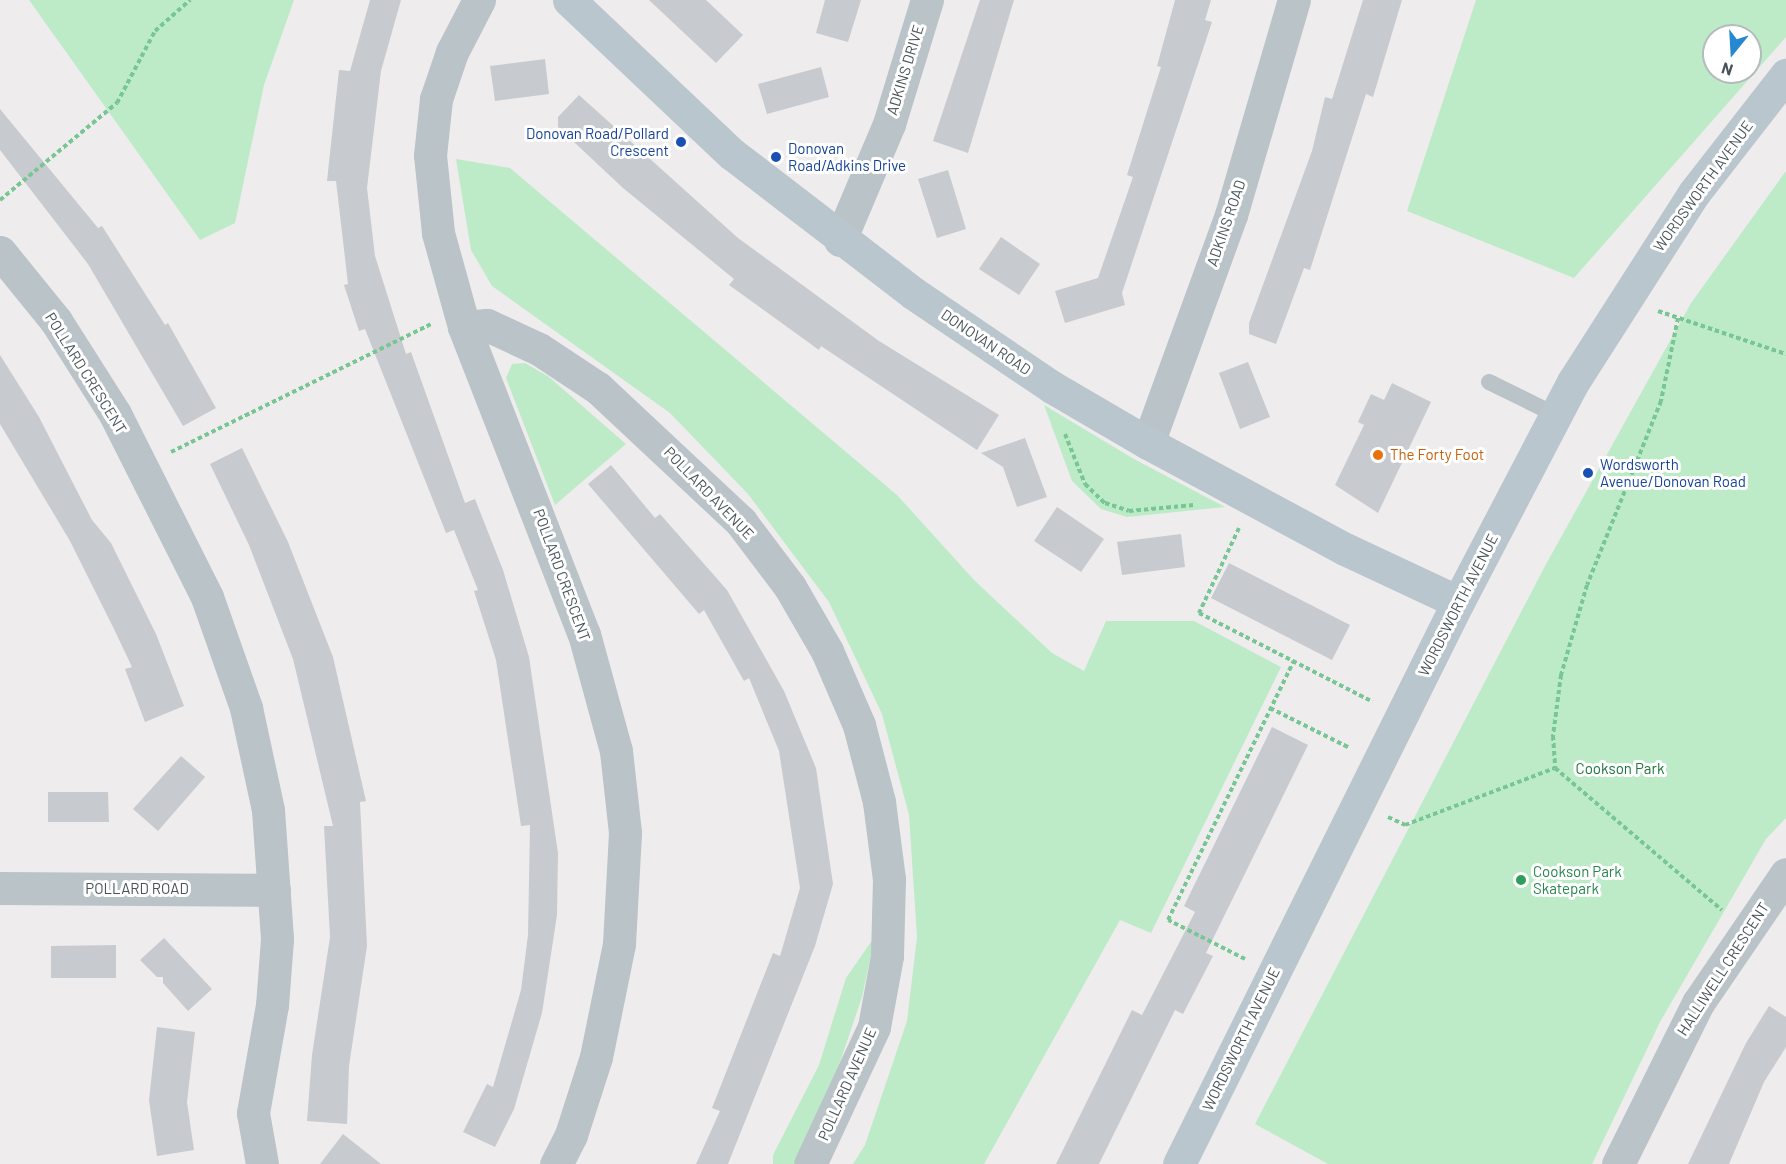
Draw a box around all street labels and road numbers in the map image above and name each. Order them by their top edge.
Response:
street label: ADKINS DRIVE [883,23,927,117]
street label: WORDSWORTH AVENUE [1650,117,1756,255]
street label: ADKINS ROAD [1203,177,1249,269]
street label: DONOVAN ROAD [938,305,1034,379]
street label: POLLARD CRESCENT [41,309,131,437]
street label: POLLARD AVENUE [660,443,758,543]
street label: POLLARD CRESCENT [530,506,594,644]
street label: WORDSWORTH AVENUE [1414,531,1502,679]
street label: POLLARD ROAD [85,880,189,898]
street label: HALLIWELL CRESCENT [1673,899,1773,1039]
street label: WORDSWORTH AVENUE [1199,965,1283,1113]
street label: POLLARD AVENUE [814,1025,880,1143]

